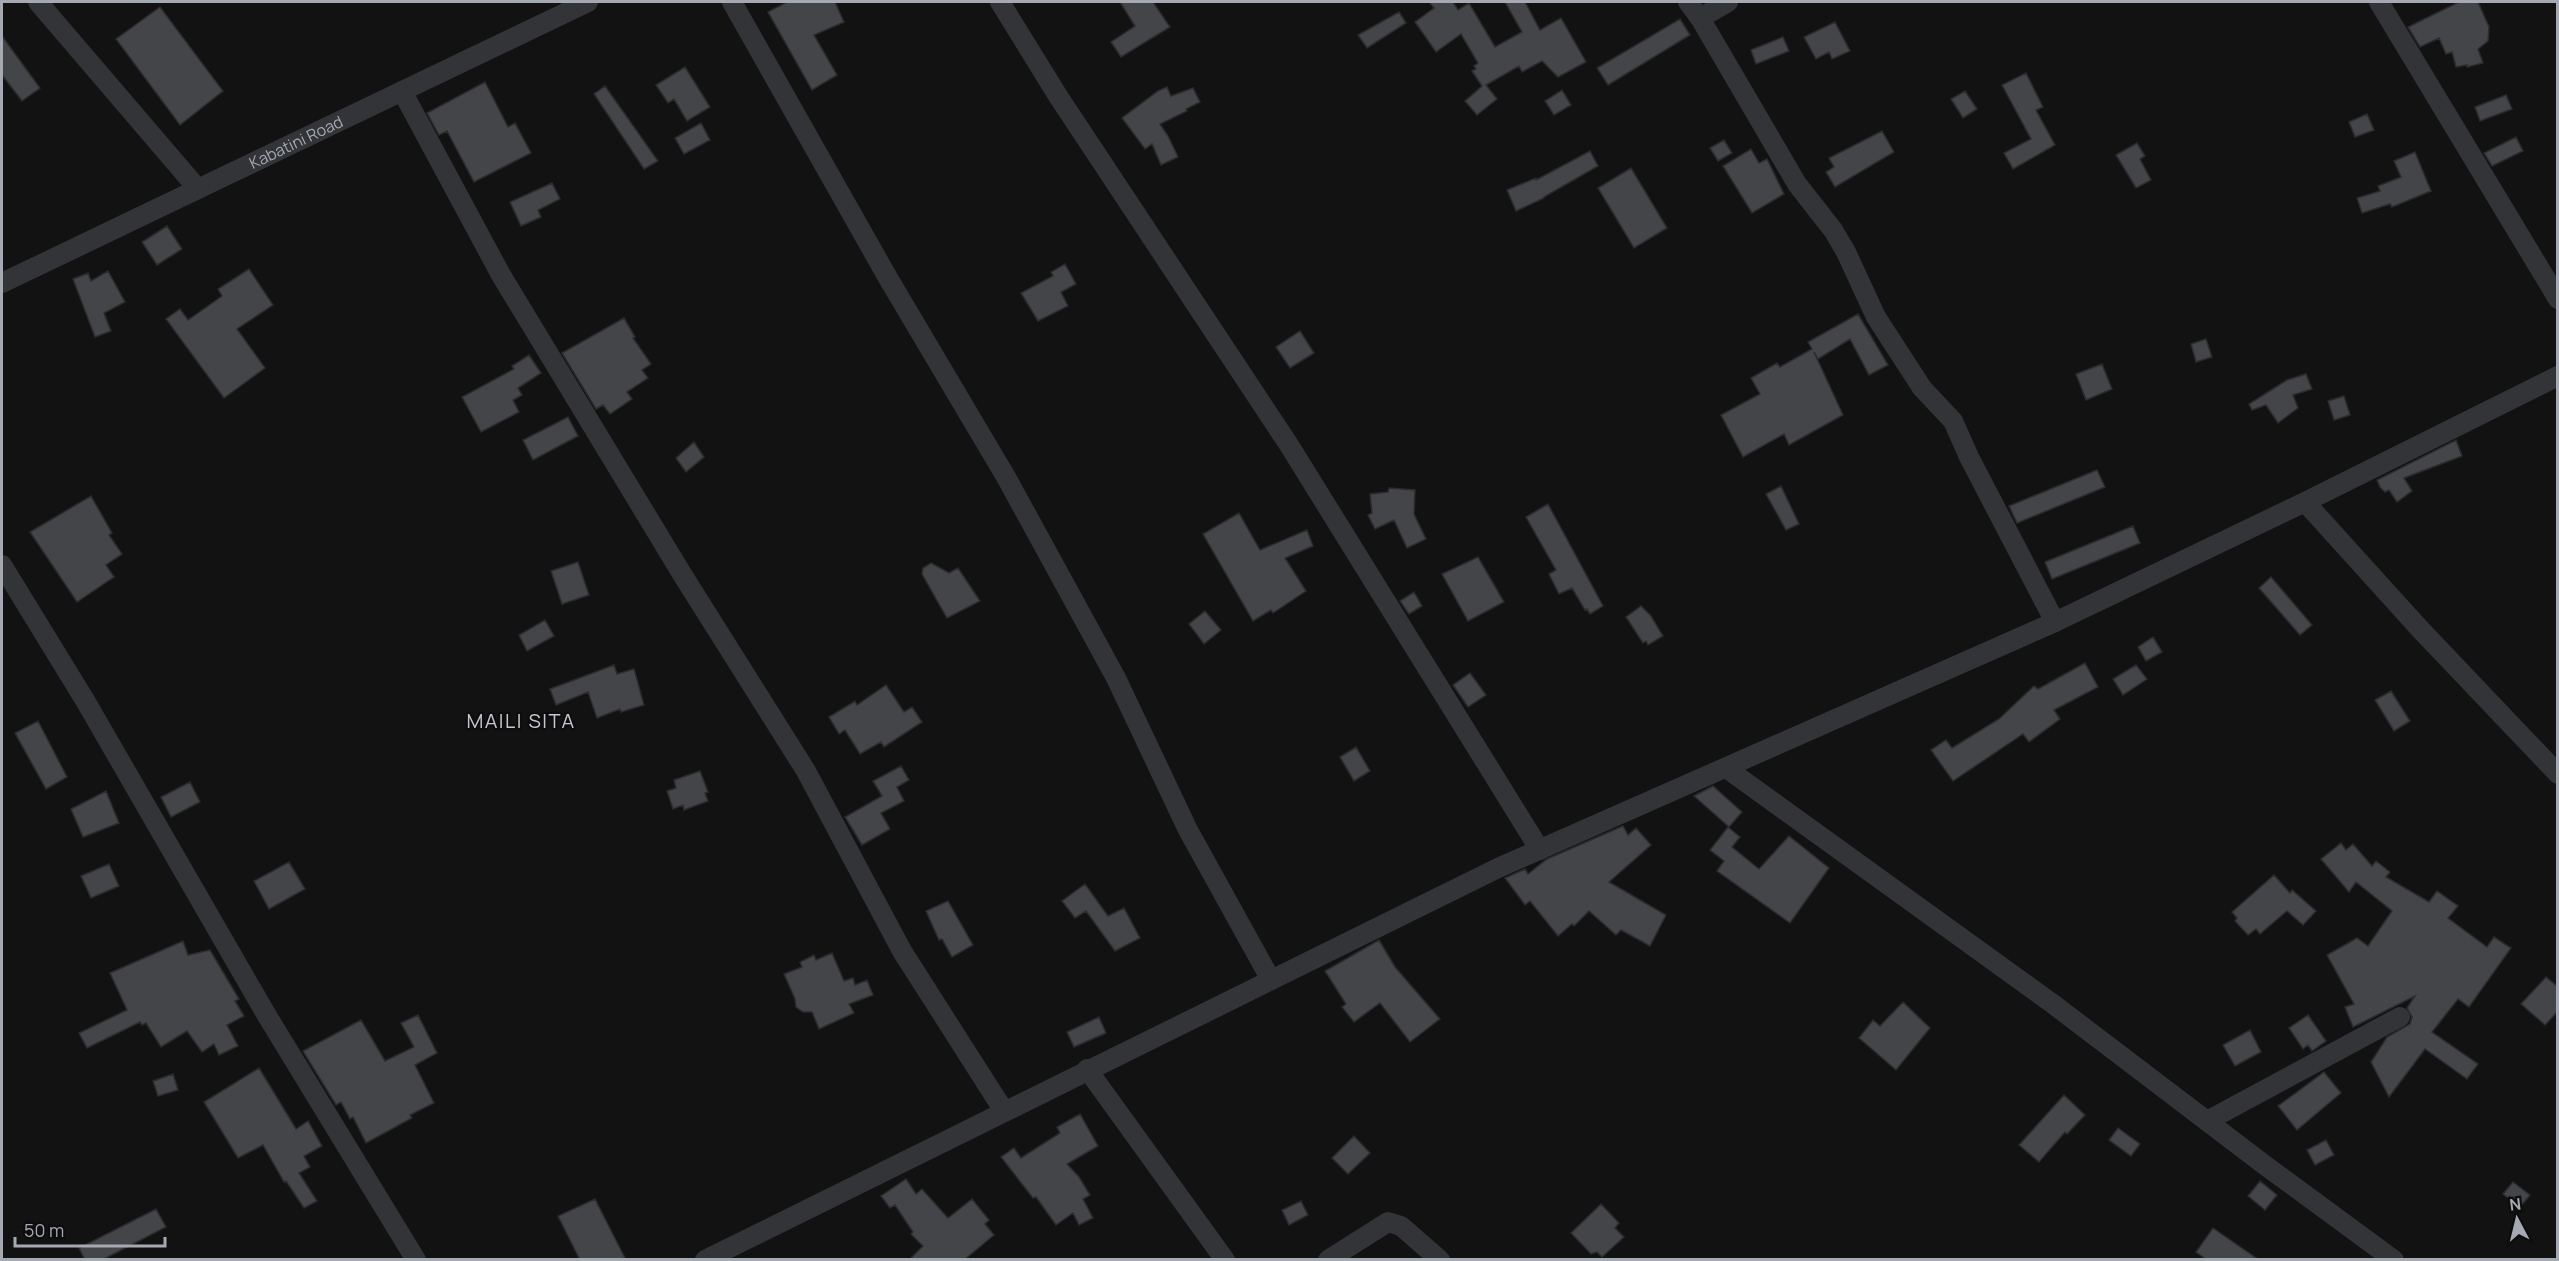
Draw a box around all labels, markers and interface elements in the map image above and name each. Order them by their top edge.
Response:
street label: Kabatini Road [246,110,346,174]
district label: MAILI SITA [466,707,576,734]
north arrow [2487,1189,2547,1249]
text: N [2508,1192,2522,1216]
scale bar [15,1210,165,1248]
text: 50 m [24,1218,64,1242]

